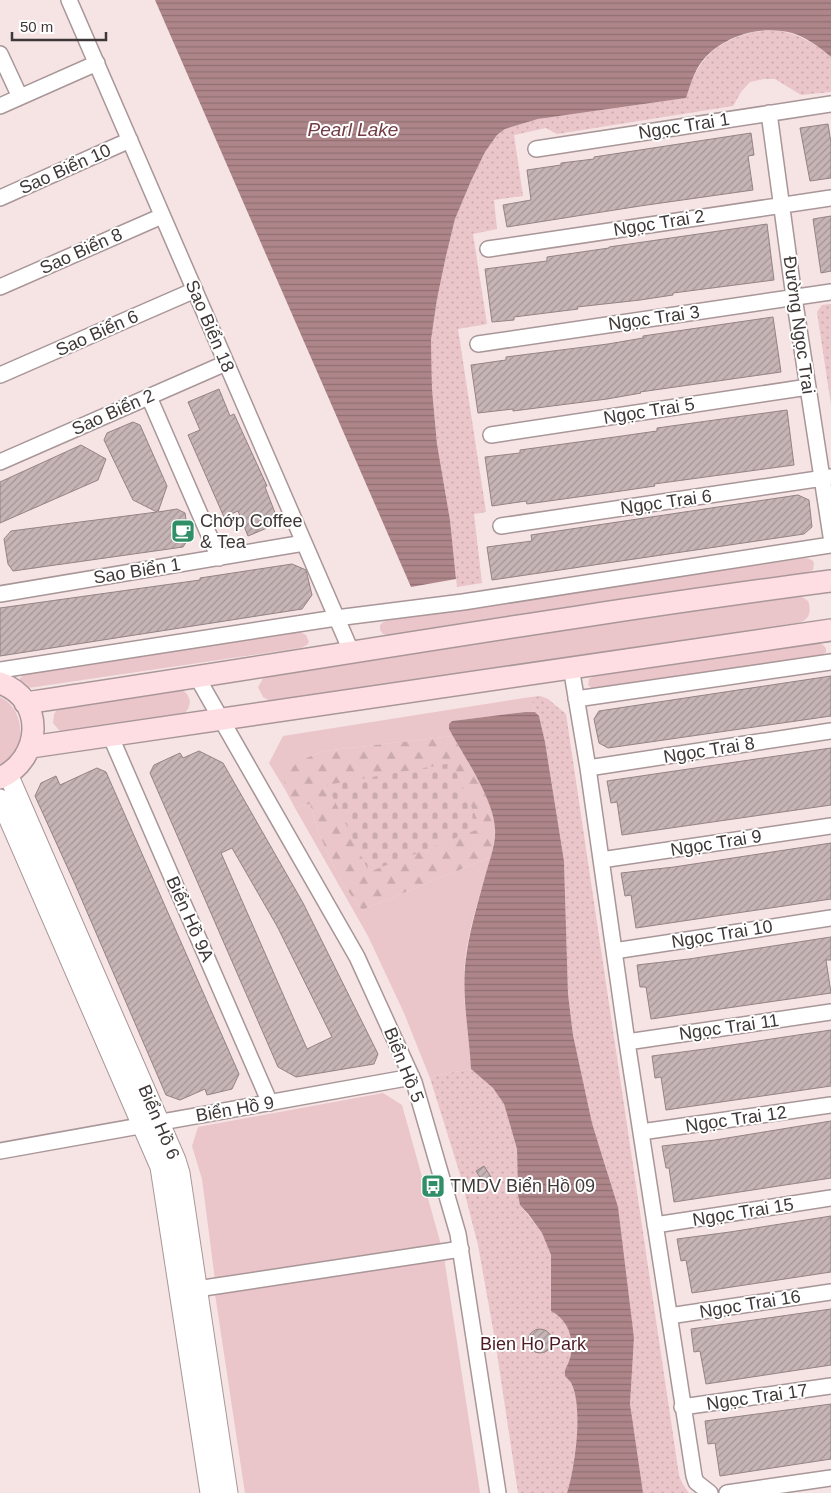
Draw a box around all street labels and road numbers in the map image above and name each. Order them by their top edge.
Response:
street label: Ngọc Trai 1 [637,109,731,143]
street label: Sao Biển 10 [16,140,114,198]
street label: Ngọc Trai 2 [612,206,706,240]
street label: Sao Biển 8 [37,224,125,278]
street label: Đường Ngọc Trai [779,255,819,395]
street label: Sao Biển 18 [182,277,238,375]
street label: Ngọc Trai 3 [607,302,701,334]
street label: Sao Biển 6 [53,306,141,360]
street label: Sao Biển 2 [69,385,157,439]
street label: Ngọc Trai 5 [602,394,696,428]
street label: Ngọc Trai 6 [619,486,713,518]
street label: Sao Biển 1 [92,554,182,588]
street label: Ngọc Trai 8 [662,733,756,767]
street label: Ngọc Trai 9 [669,826,763,860]
street label: Biển Hồ 9A [162,873,218,965]
street label: Ngọc Trai 10 [670,916,774,952]
street label: Ngọc Trai 11 [678,1010,780,1044]
street label: Biển Hồ 5 [380,1025,428,1105]
street label: Biển Hồ 6 [134,1082,184,1162]
street label: Biển Hồ 9 [194,1092,276,1126]
street label: Ngọc Trai 12 [684,1102,788,1136]
street label: Ngọc Trai 15 [691,1194,795,1230]
street label: Ngọc Trai 16 [698,1286,802,1322]
street label: Ngọc Trai 17 [705,1380,809,1414]

